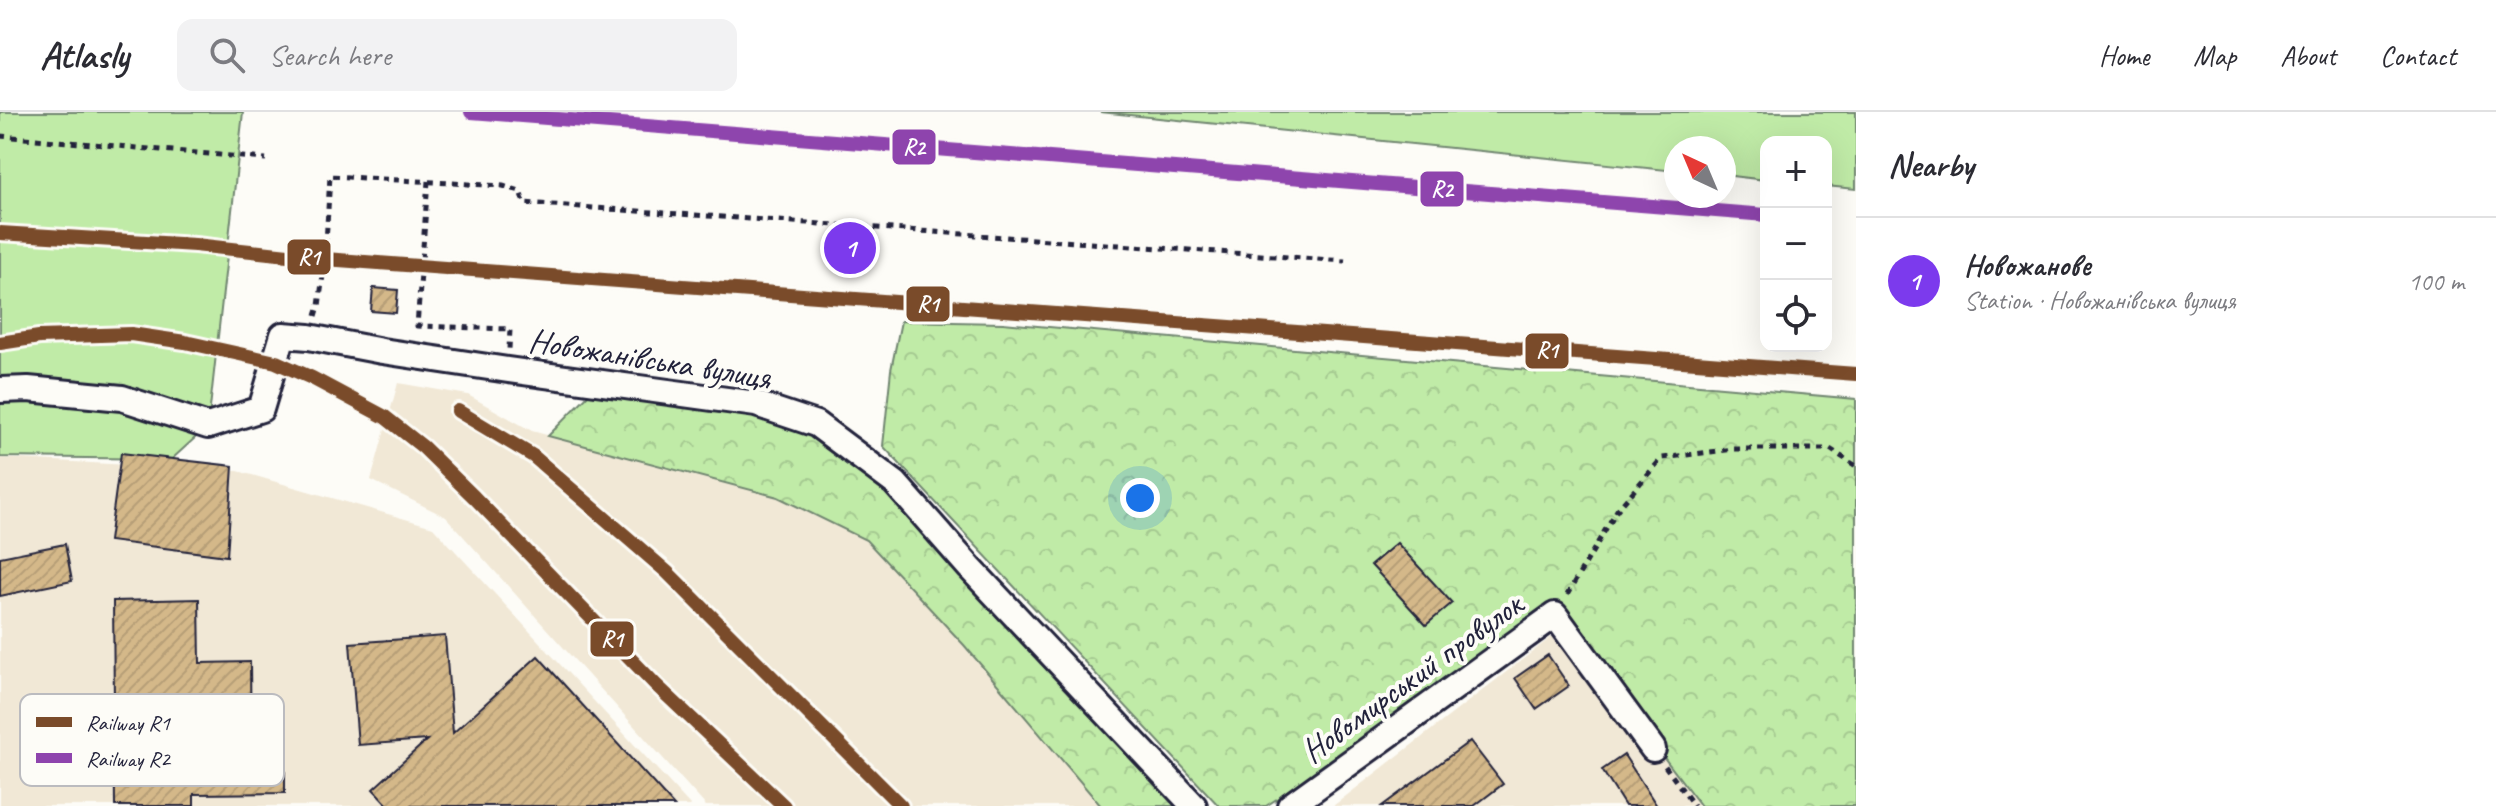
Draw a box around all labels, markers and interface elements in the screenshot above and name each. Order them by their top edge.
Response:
search box [177,19,737,91]
text: Atlasly [40,32,129,79]
icon: search [205,33,249,77]
text: Search here [269,36,391,74]
text: Home [2099,38,2149,73]
text: Map [2193,38,2236,73]
text: About [2280,38,2336,73]
text: Contact [2380,38,2456,73]
line badge: R2 [891,128,937,166]
text: R2 [903,134,927,162]
north arrow [1664,136,1736,208]
map controls [1760,136,1832,352]
button: + [1760,136,1832,208]
text: Nearby [1888,143,1974,186]
line badge: R2 [1419,170,1465,208]
text: R2 [1431,176,1455,204]
button: − [1760,208,1832,280]
pin: 1 [824,218,876,278]
line badge: R1 [286,238,332,276]
text: R1 [298,244,322,272]
text: Новожанове [1964,246,2091,284]
text: 1 [1908,265,1920,298]
text: 100 m [2408,265,2464,298]
button: locate [1760,280,1832,352]
text: Station · Новожанівська вулиця [1964,284,2236,317]
line badge: R1 [905,285,951,323]
text: R1 [917,291,941,319]
street label: Новожанівська вулиця [526,318,776,399]
line badge: R1 [1524,332,1570,370]
text: R1 [1536,337,1560,365]
your location [1120,478,1160,518]
street label: Новомирський провулок [1292,581,1532,772]
line badge: R1 [589,620,635,658]
text: R1 [601,626,625,654]
legend [20,694,284,786]
text: Railway R1 [86,709,171,737]
text: Railway R2 [86,745,172,773]

